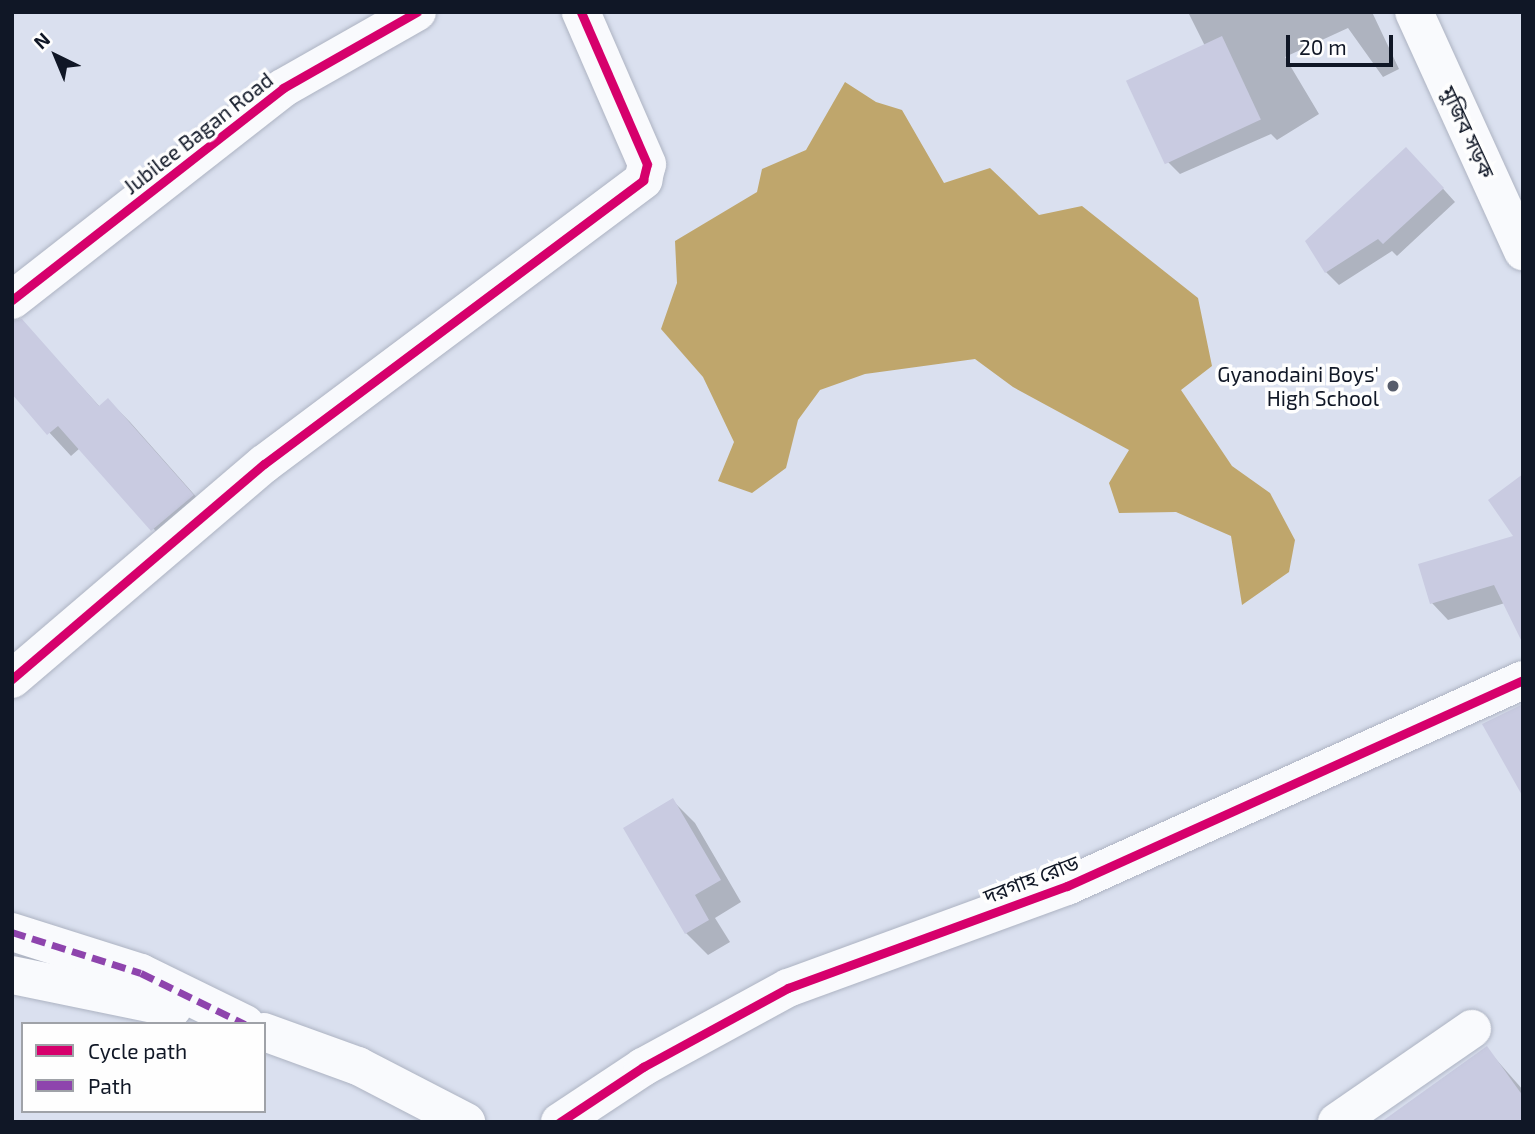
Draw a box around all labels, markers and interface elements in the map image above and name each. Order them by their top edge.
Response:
north arrow [21,21,91,91]
scale bar [1290,21,1397,65]
text: N [28,27,54,53]
text: 20 m [1299,34,1347,59]
street label: Jubilee Bagan Road [118,67,278,199]
street label: মুজিব সড়ক [1436,82,1500,182]
place label: Gyanodaini Boys' High School [1217,361,1379,411]
marker: Gyanodaini Boys' High School [1385,378,1401,394]
street label: দরগাহ রোড [980,849,1082,909]
legend [21,1022,266,1113]
text: Cycle path [88,1038,187,1063]
text: Path [88,1073,132,1098]

